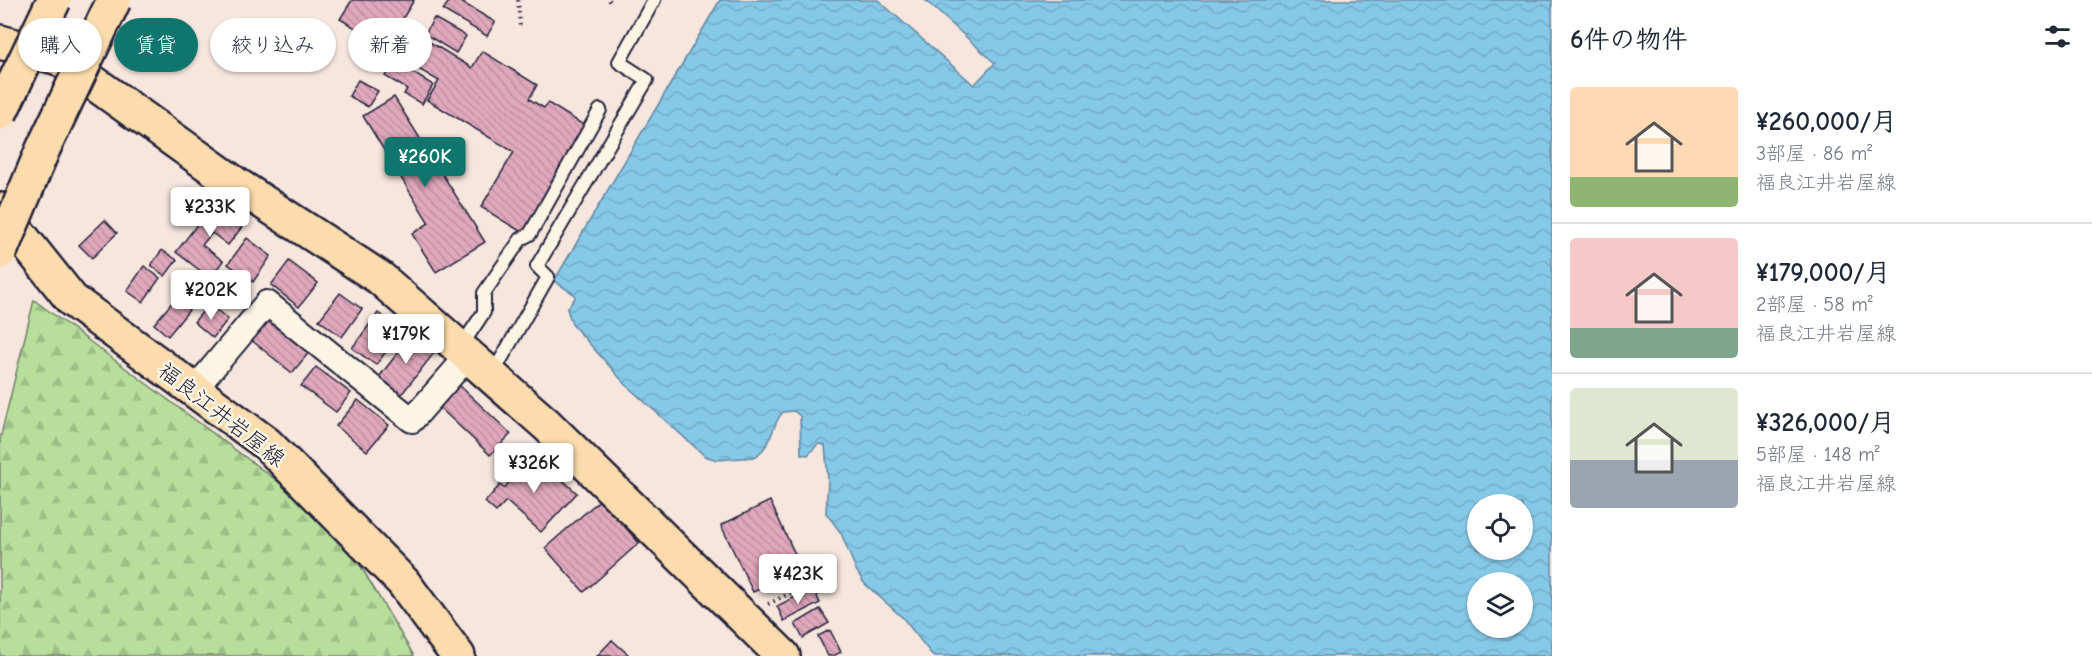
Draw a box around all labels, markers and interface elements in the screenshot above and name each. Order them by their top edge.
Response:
chip: 購入 [18,18,102,72]
chip: 賃貸 [114,18,198,72]
chip: 絞り込み [210,18,336,72]
chip: 新着 [348,18,432,72]
icon: filters [2041,20,2074,53]
text: 6件の物件 [1570,25,1688,55]
text: ¥260,000/月 [1756,107,1897,137]
icon: home [1618,111,1690,183]
pin: ¥260K [383,137,467,188]
text: 3部屋 · 86 m² [1756,142,1872,165]
text: ¥260K [399,145,451,168]
text: 福良江井岩屋線 [1756,171,1896,194]
pin: ¥233K [168,187,252,238]
text: ¥233K [185,195,235,218]
text: ¥179,000/月 [1756,258,1891,288]
icon: home [1618,262,1690,334]
pin: ¥202K [169,270,253,321]
text: ¥202K [185,278,237,301]
text: 2部屋 · 58 m² [1756,293,1873,316]
pin: ¥179K [364,314,448,365]
text: ¥179K [382,322,430,345]
text: 福良江井岩屋線 [1756,322,1896,345]
street label: 福良江井岩屋線 [153,357,290,472]
text: ¥326,000/月 [1756,408,1895,438]
icon: home [1618,412,1690,484]
pin: ¥326K [492,443,576,494]
text: 5部屋 · 148 m² [1756,443,1880,466]
text: ¥326K [508,451,560,474]
text: 福良江井岩屋線 [1756,472,1896,495]
map controls [1467,494,1533,638]
button: locate [1467,494,1533,560]
pin: ¥423K [756,554,840,605]
text: ¥423K [773,562,823,585]
button: layers [1467,572,1533,638]

